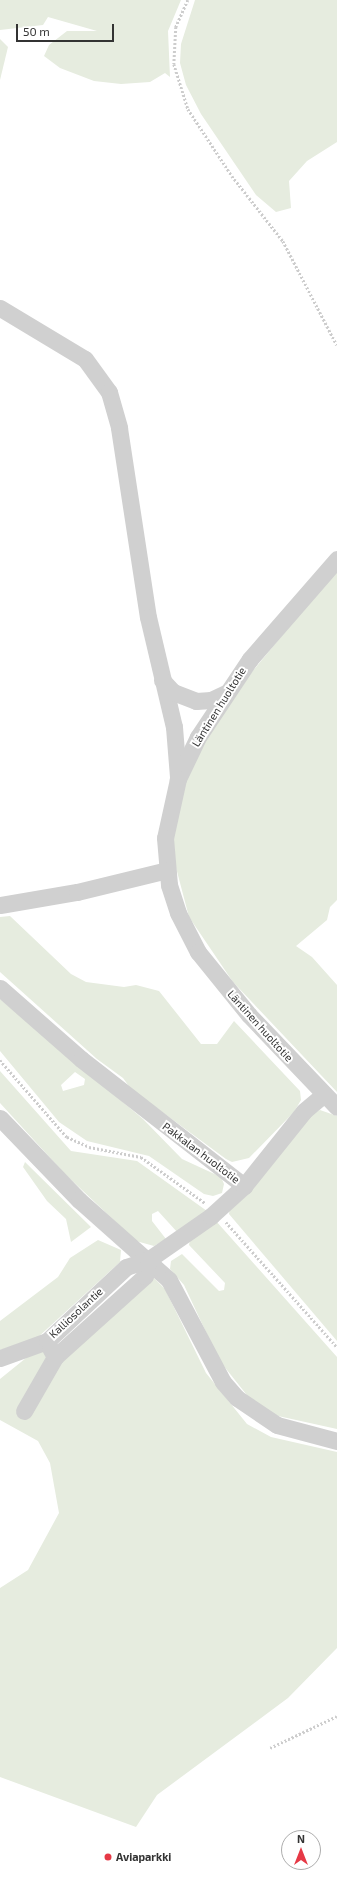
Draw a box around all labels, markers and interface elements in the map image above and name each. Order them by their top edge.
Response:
scale bar [18,16,116,42]
text: 50 m [23,24,50,38]
street label: Läntinen huoltotie [189,665,249,749]
street label: Läntinen huoltotie [224,988,296,1064]
street label: Pakkalan huoltotie [160,1120,242,1186]
street label: Kalliosolantie [46,1285,106,1341]
north arrow [281,1830,321,1870]
text: N [297,1832,305,1845]
place label: Aviaparkki [116,1850,171,1864]
marker: Aviaparkki [103,1852,113,1862]

